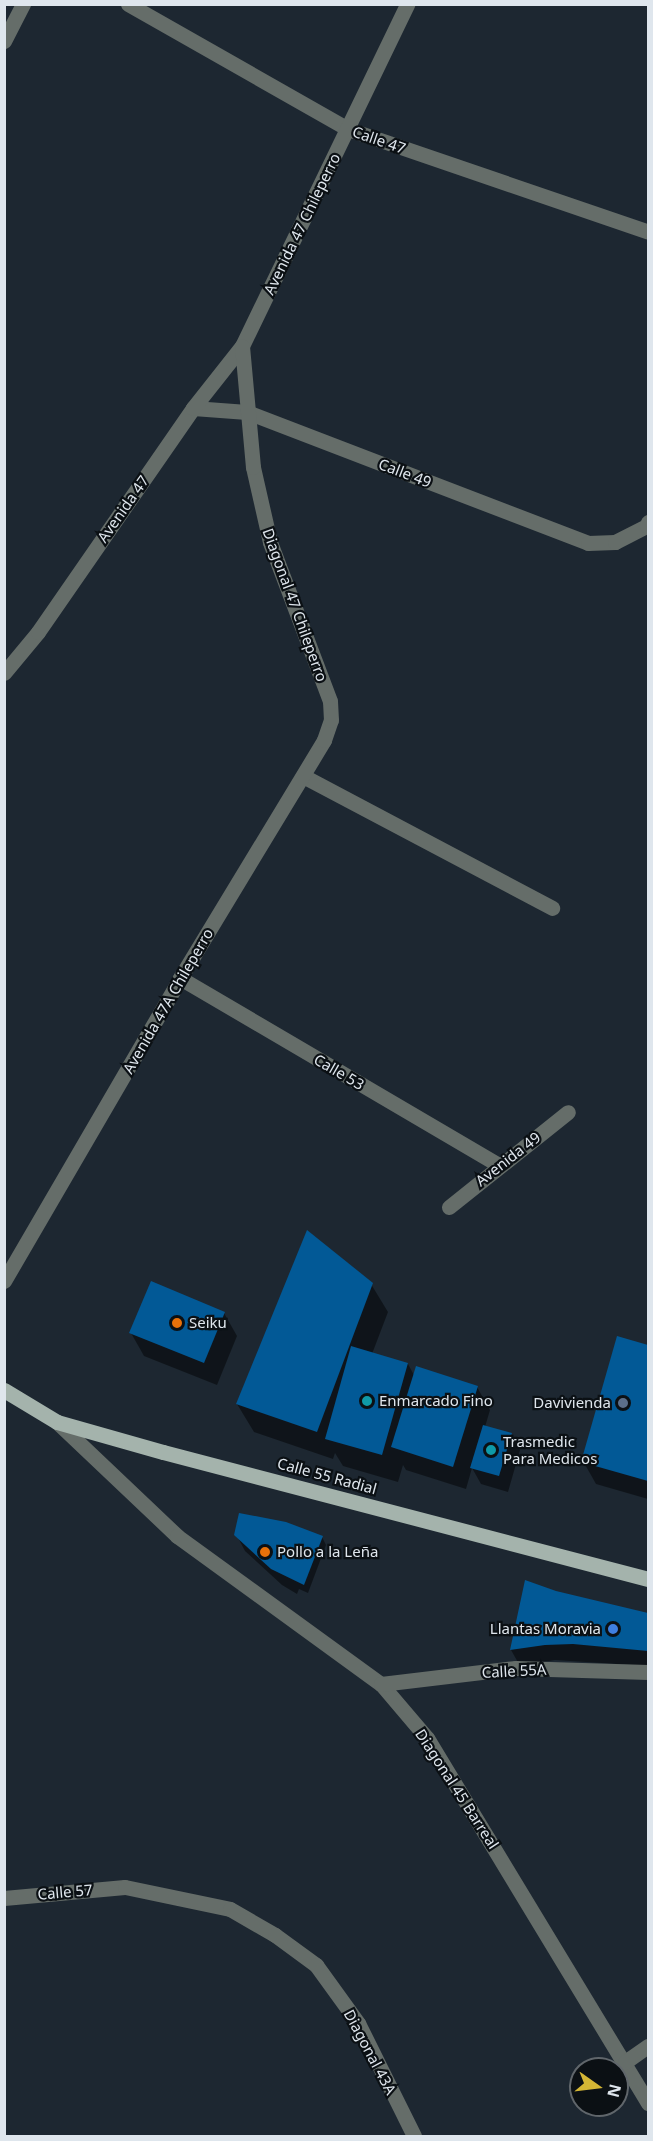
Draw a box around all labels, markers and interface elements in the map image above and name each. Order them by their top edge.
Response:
street label: Calle 47 [350,123,408,157]
street label: Avenida 47 Chileperro [260,150,344,298]
street label: Calle 49 [376,455,434,491]
street label: Avenida 47 [93,472,153,546]
street label: Diagonal 47 Chileperro [259,526,331,684]
street label: Avenida 47A Chileperro [119,925,217,1077]
street label: Calle 53 [311,1050,367,1094]
street label: Avenida 49 [472,1128,544,1190]
place label: Seiku [189,1314,227,1332]
marker: Seiku [170,1316,184,1330]
place label: Enmarcado Fino [379,1392,493,1410]
marker: Enmarcado Fino [360,1394,374,1408]
place label: Davivienda [533,1394,611,1412]
marker: Davivienda [616,1396,630,1410]
place label: Trasmedic Para Medicos [503,1432,597,1467]
marker: Trasmedic Para Medicos [484,1443,498,1457]
street label: Calle 55 Radial [275,1454,379,1498]
place label: Pollo a la Leña [277,1543,378,1561]
marker: Pollo a la Leña [258,1545,272,1559]
place label: Llantas Moravia [490,1620,601,1638]
marker: Llantas Moravia [606,1622,620,1636]
street label: Calle 55A [481,1660,547,1682]
street label: Diagonal 45 Barreal [412,1726,502,1852]
street label: Calle 57 [37,1881,93,1903]
street label: Diagonal 43A [340,2006,400,2098]
north arrow [569,2057,629,2117]
text: N [602,2082,627,2100]

